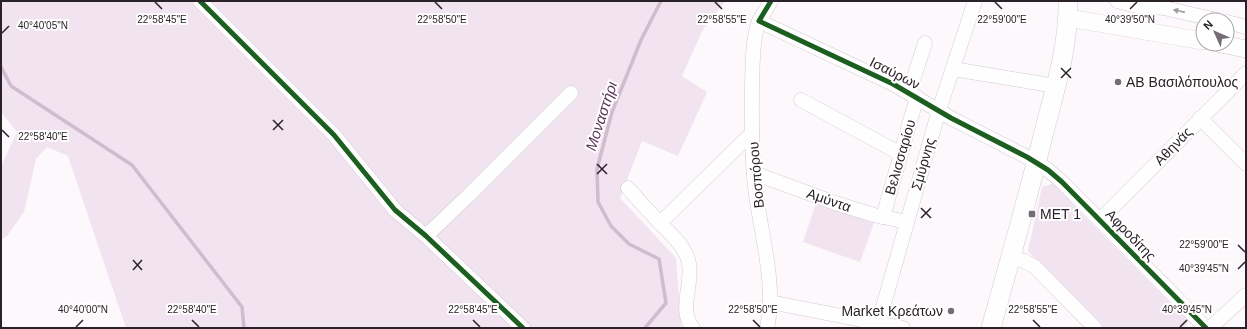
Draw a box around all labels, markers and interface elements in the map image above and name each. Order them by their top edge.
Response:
one-way arrow [1172,8,1185,14]
north arrow [1195,12,1235,52]
text: 22°58'45"E [137,14,187,25]
text: 22°58'50"E [417,14,467,25]
text: 22°58'55"E [697,14,747,25]
text: 22°59'00"E [977,14,1027,25]
text: 40°39'50"N [1105,14,1155,25]
text: N [1201,18,1215,32]
text: 40°40'05"N [18,20,68,31]
street label: Ισαύρων [867,54,923,92]
place label: ΑΒ Βασιλόπουλος [1126,74,1239,90]
marker: ΑΒ Βασιλόπουλος [1113,77,1123,87]
water label: Μοναστήρι [582,79,620,153]
street label: Βελισσαρίου [882,118,918,196]
street label: Αθηνάς [1151,123,1195,168]
text: 22°58'40"E [18,131,68,142]
street label: Σμύρνης [908,136,938,192]
street label: Βοσπόρου [745,141,767,209]
street label: Αμύντα [805,185,853,215]
place label: ΜΕΤ 1 [1040,206,1081,222]
street label: Αφροδίτης [1103,206,1160,264]
marker: ΜΕΤ 1 [1027,209,1037,219]
text: 22°59'00"E [1179,239,1229,250]
text: 40°39'45"N [1179,263,1229,274]
place label: Market Κρεάτων [841,303,943,319]
text: 40°40'00"N [58,304,108,315]
text: 22°58'40"E [167,304,217,315]
text: 22°58'45"E [448,304,498,315]
text: 22°58'50"E [728,304,778,315]
text: 22°58'55"E [1008,304,1058,315]
text: 40°39'45"N [1162,304,1212,315]
marker: Market Κρεάτων [946,306,956,316]

